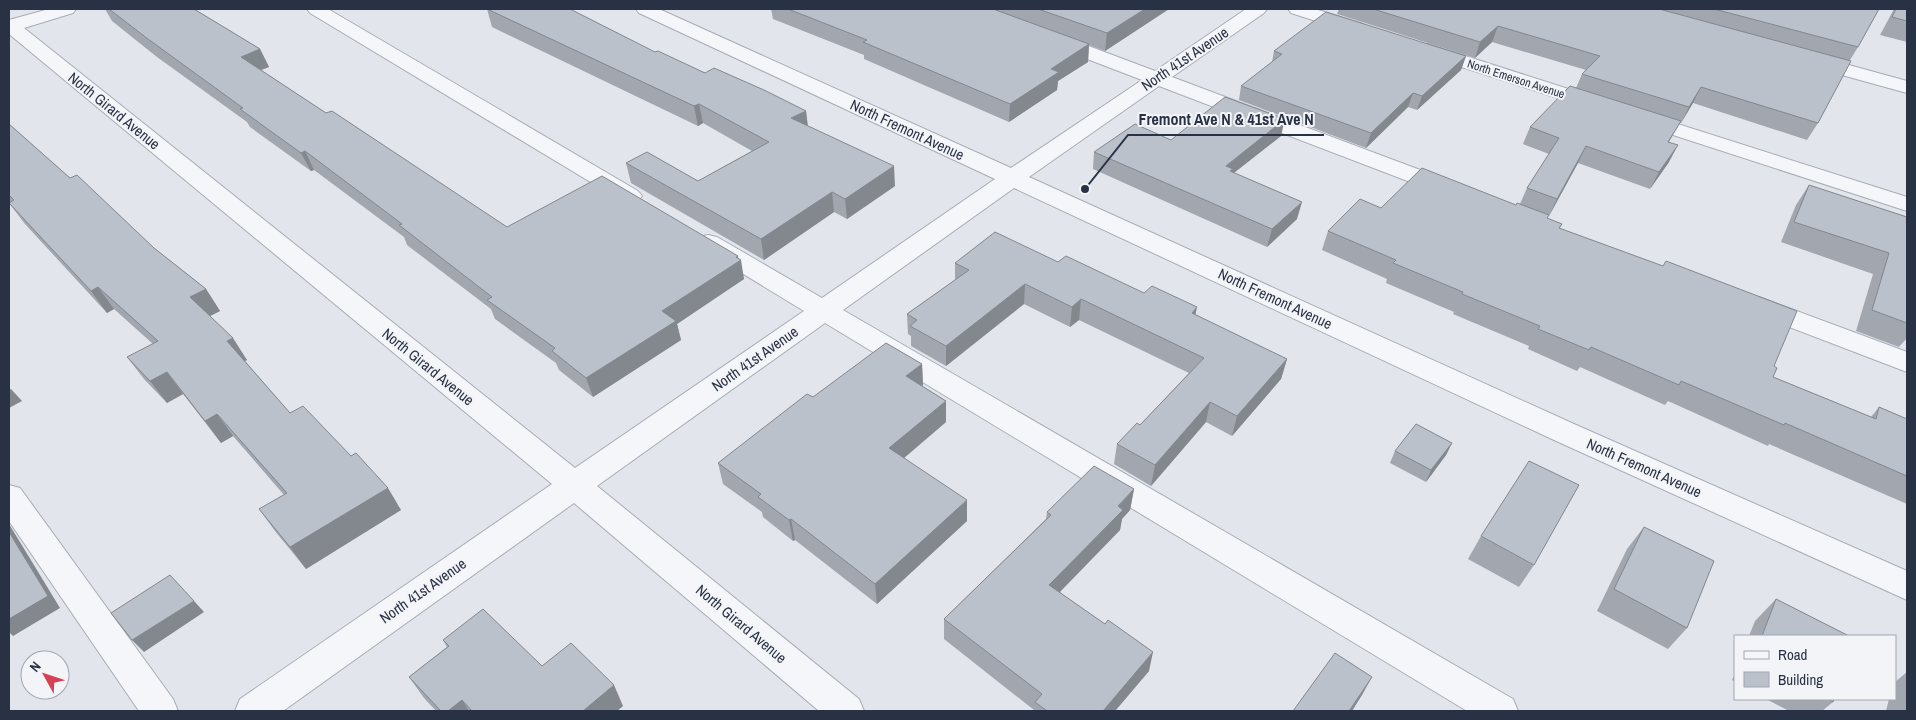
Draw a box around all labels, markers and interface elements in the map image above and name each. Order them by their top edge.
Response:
street label: North 41st Avenue [1137,22,1233,96]
street label: North Emerson Avenue [1465,56,1567,102]
street label: North Girard Avenue [64,67,165,154]
street label: North Fremont Avenue [847,94,968,165]
callout: Fremont Ave N & 41st Ave N [1128,104,1324,135]
text: Fremont Ave N & 41st Ave N [1138,108,1314,130]
street label: North Fremont Avenue [1215,263,1336,334]
street label: North 41st Avenue [707,321,802,396]
street label: North Girard Avenue [378,323,479,410]
street label: North Fremont Avenue [1583,433,1705,502]
street label: North 41st Avenue [375,553,470,628]
street label: North Girard Avenue [691,579,791,668]
legend [1734,635,1896,700]
text: Road [1778,644,1807,665]
north arrow [20,650,70,700]
text: N [25,658,45,676]
text: Building [1778,669,1823,690]

